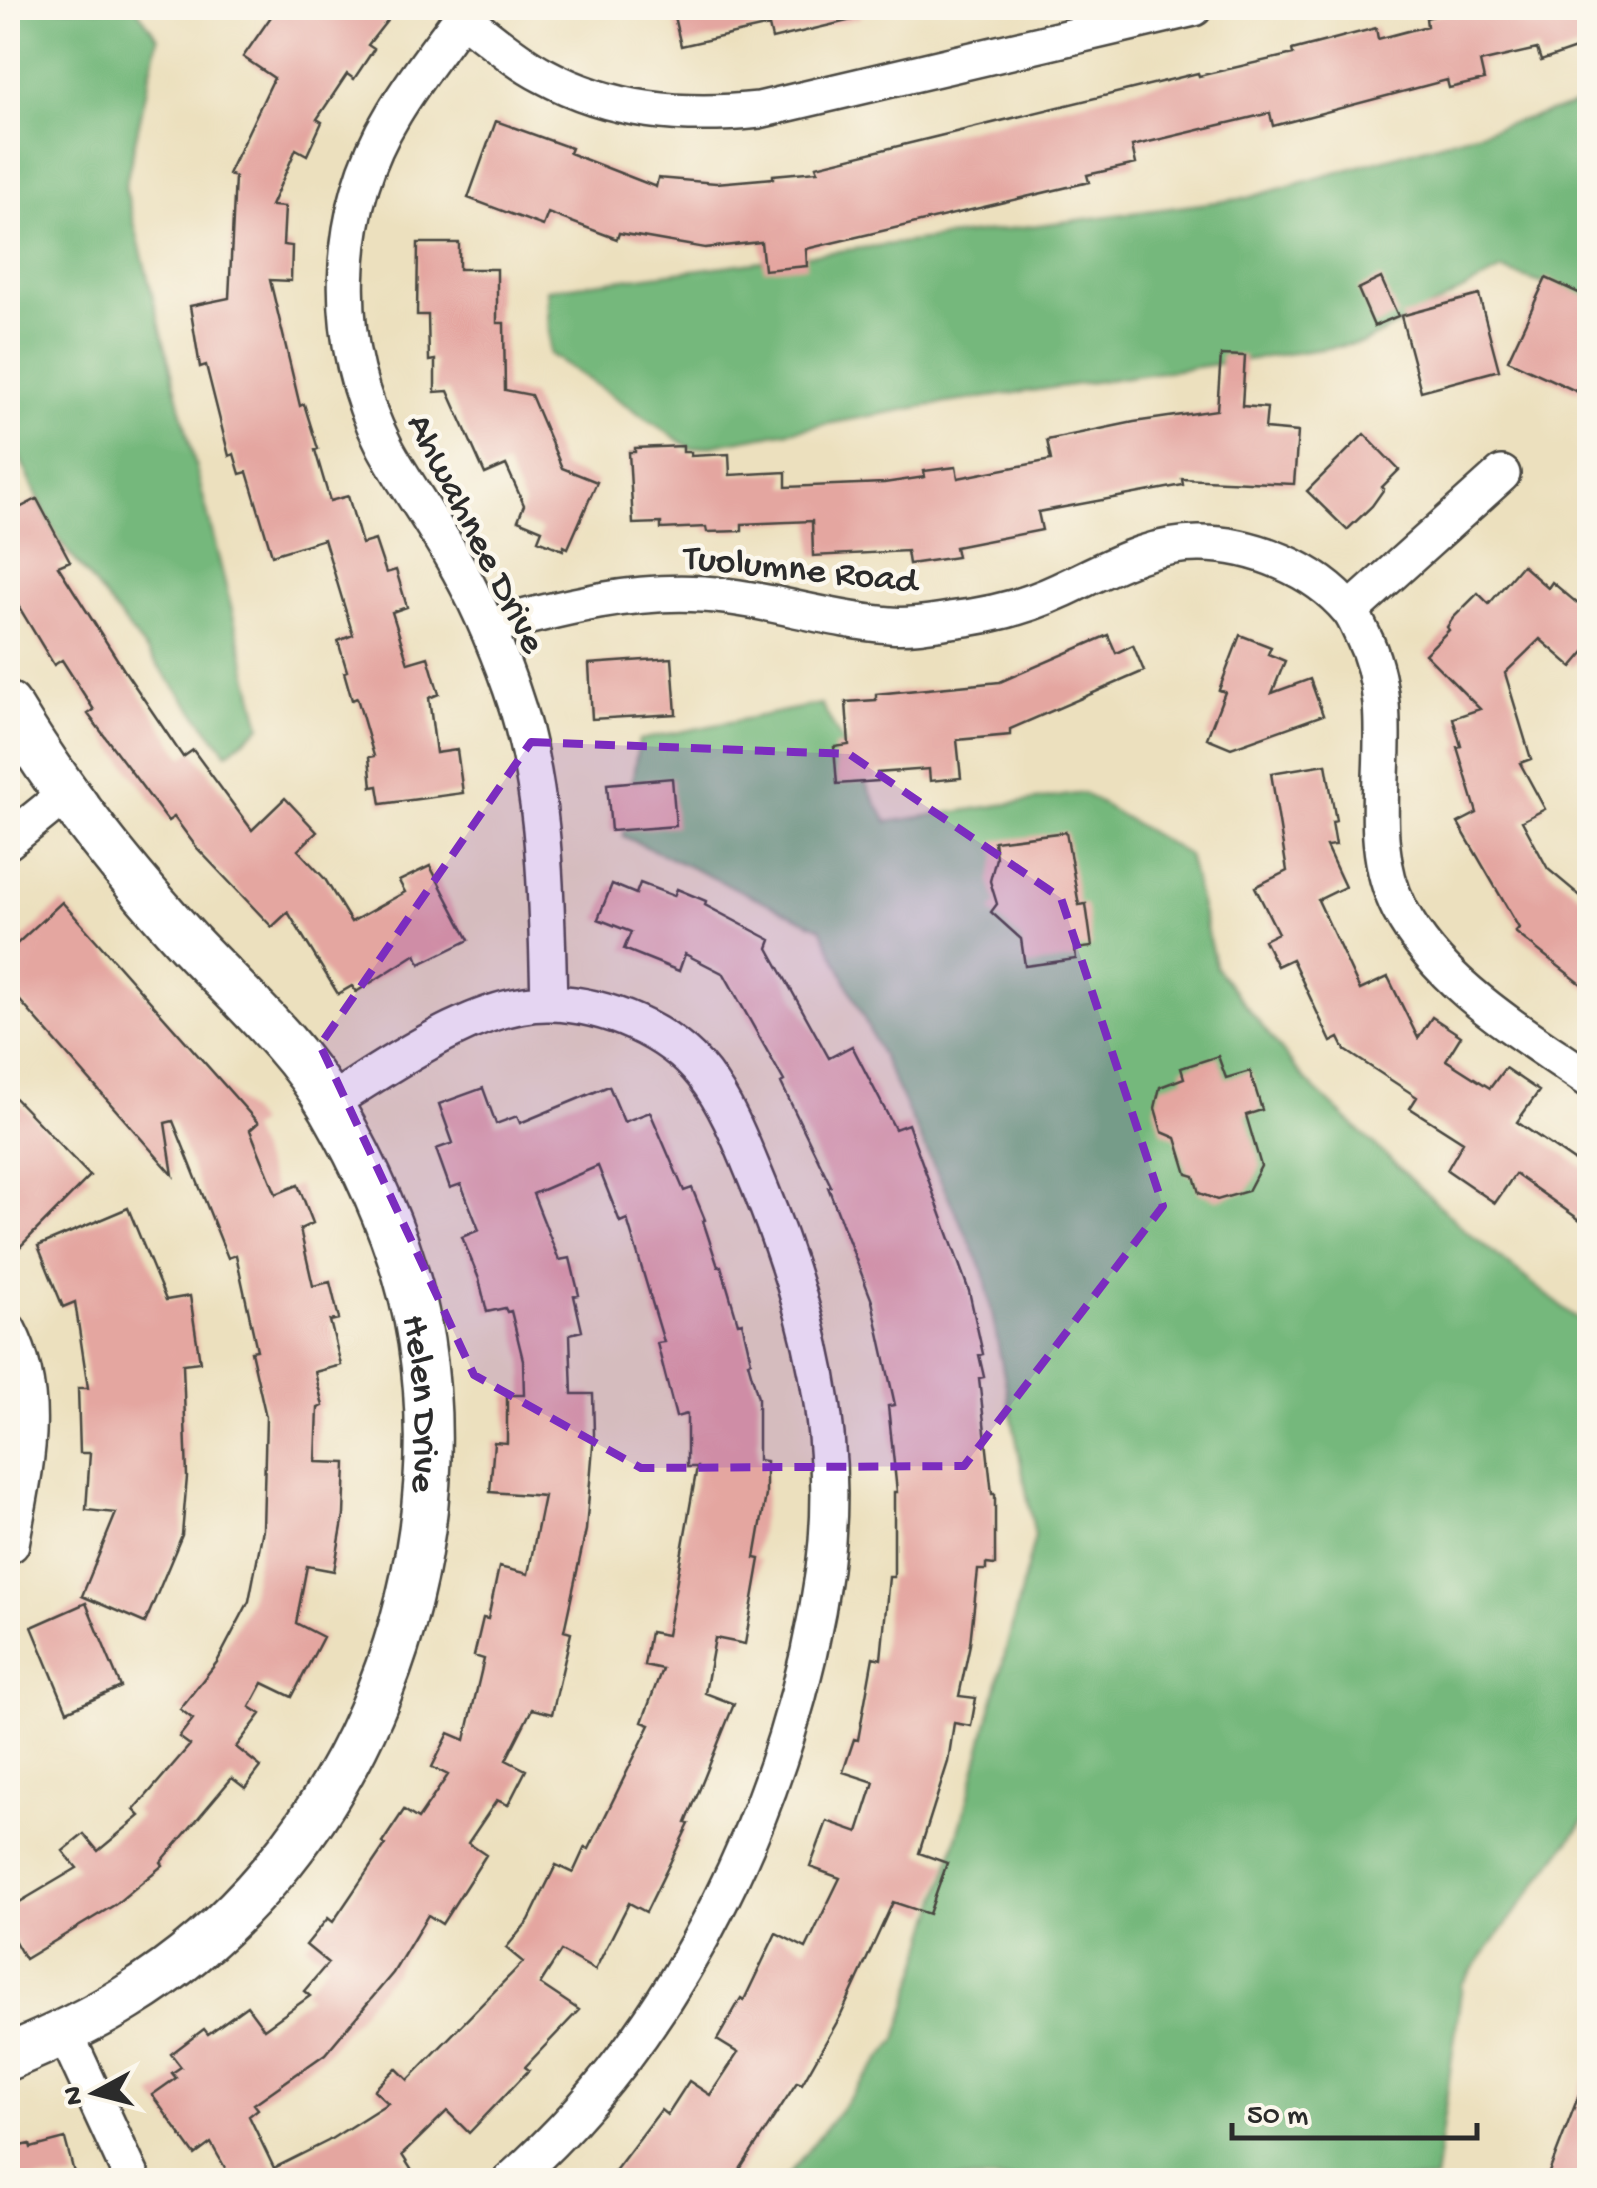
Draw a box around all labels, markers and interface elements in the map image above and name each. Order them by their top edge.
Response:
street label: Ahwahnee Drive [394,408,553,662]
street label: Tuolumne Road [679,538,922,606]
street label: Helen Drive [389,1312,444,1495]
north arrow [45,2043,145,2143]
scale bar [1232,2078,1477,2140]
text: N [57,2084,92,2107]
text: 50 m [1247,2100,1308,2135]

